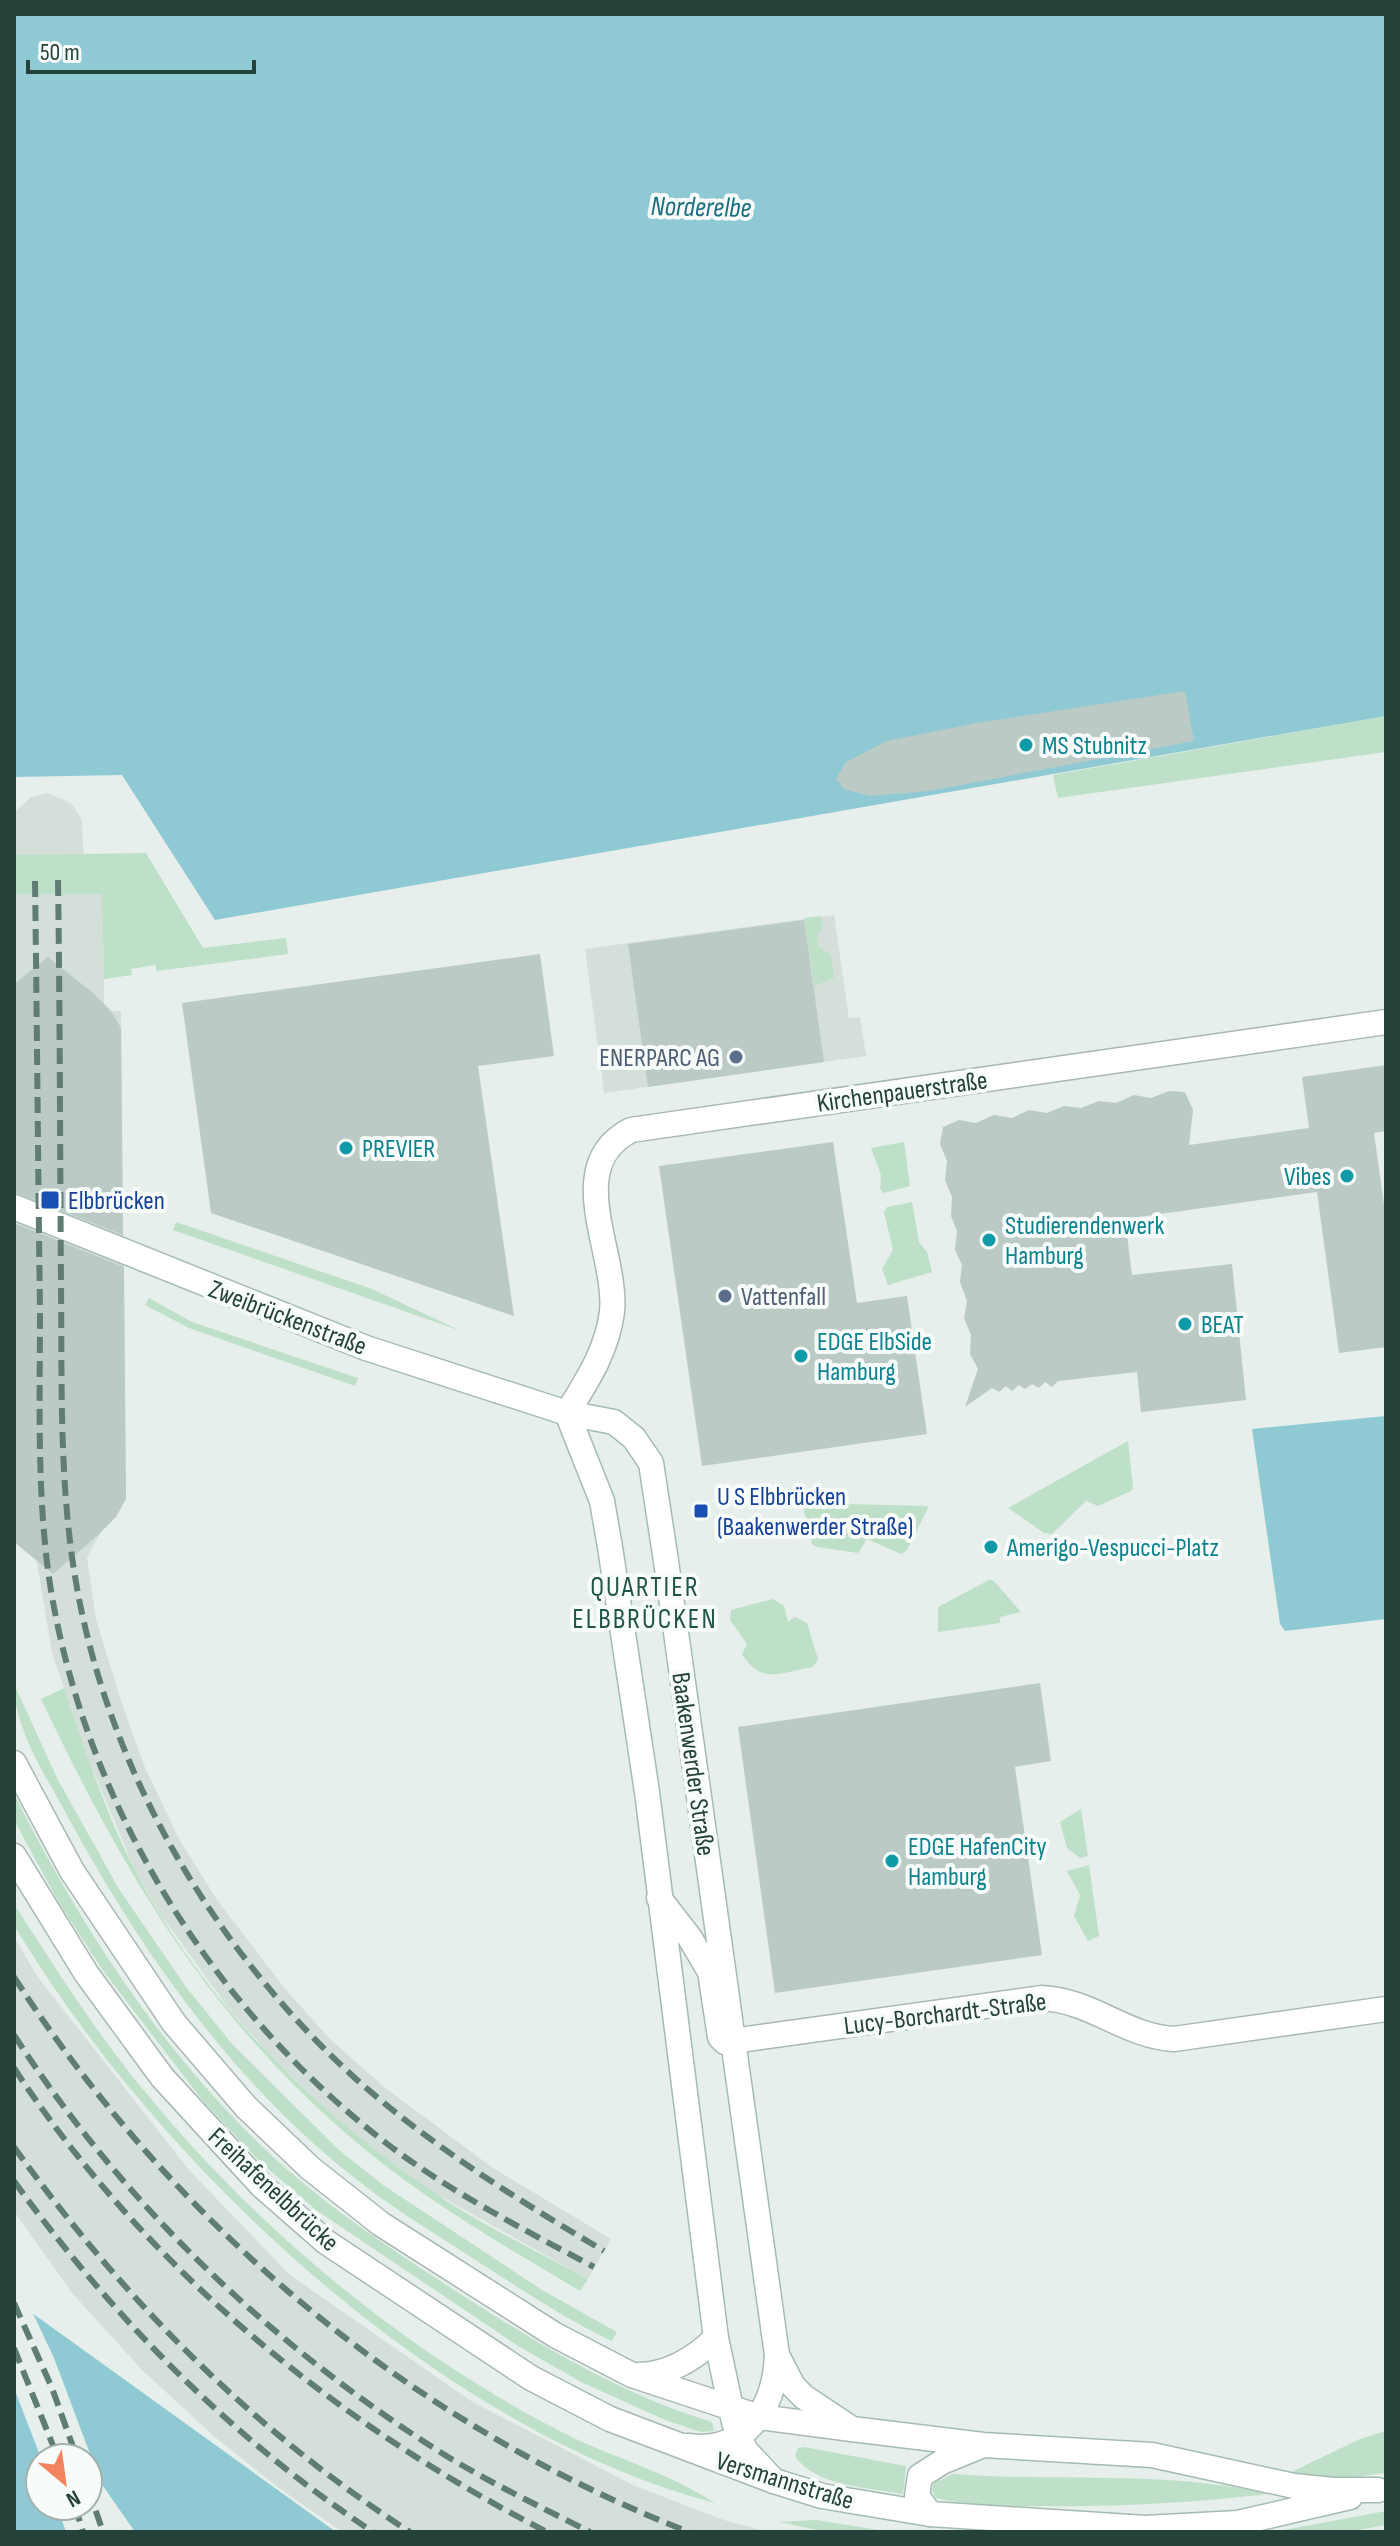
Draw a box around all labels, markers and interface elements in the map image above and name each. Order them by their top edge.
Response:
scale bar [28,24,254,74]
text: 50 m [40,38,80,67]
water label: Norderelbe [650,190,752,225]
place label: MS Stubnitz [1042,731,1147,762]
marker: MS Stubnitz [1017,736,1035,754]
place label: ENERPARC AG [599,1043,720,1074]
marker: ENERPARC AG [727,1048,745,1066]
street label: Kirchenpauerstraße [815,1065,989,1120]
place label: PREVIER [362,1134,435,1165]
marker: PREVIER [337,1139,355,1157]
place label: Vibes [1284,1162,1331,1193]
marker: Vibes [1338,1167,1356,1185]
place label: Elbbrücken [68,1186,165,1217]
marker: Elbbrücken [39,1189,61,1211]
place label: Studierendenwerk Hamburg [1005,1211,1165,1272]
marker: Studierendenwerk Hamburg [980,1231,998,1249]
street label: Zweibrückenstraße [204,1274,371,1363]
place label: Vattenfall [741,1282,826,1313]
marker: Vattenfall [716,1287,734,1305]
place label: BEAT [1201,1310,1244,1341]
marker: BEAT [1176,1315,1194,1333]
place label: EDGE ElbSide Hamburg [817,1327,932,1388]
marker: EDGE ElbSide Hamburg [792,1347,810,1365]
place label: U S Elbbrücken (Baakenwerder Straße) [717,1482,913,1543]
marker: U S Elbbrücken (Baakenwerder Straße) [692,1502,710,1520]
place label: Amerigo-Vespucci-Platz [1006,1533,1219,1564]
marker: Amerigo-Vespucci-Platz [982,1538,1000,1556]
district label: QUARTIER ELBBRÜCKEN [572,1571,718,1636]
street label: Baakenwerder Straße [664,1670,721,1858]
place label: EDGE HafenCity Hamburg [908,1832,1047,1893]
marker: EDGE HafenCity Hamburg [883,1852,901,1870]
street label: Lucy-Borchardt-Straße [842,1987,1048,2042]
street label: Freihafenelbbrücke [201,2122,345,2259]
north arrow [24,2442,104,2522]
street label: Versmannstraße [712,2446,857,2517]
text: N [61,2484,85,2513]

